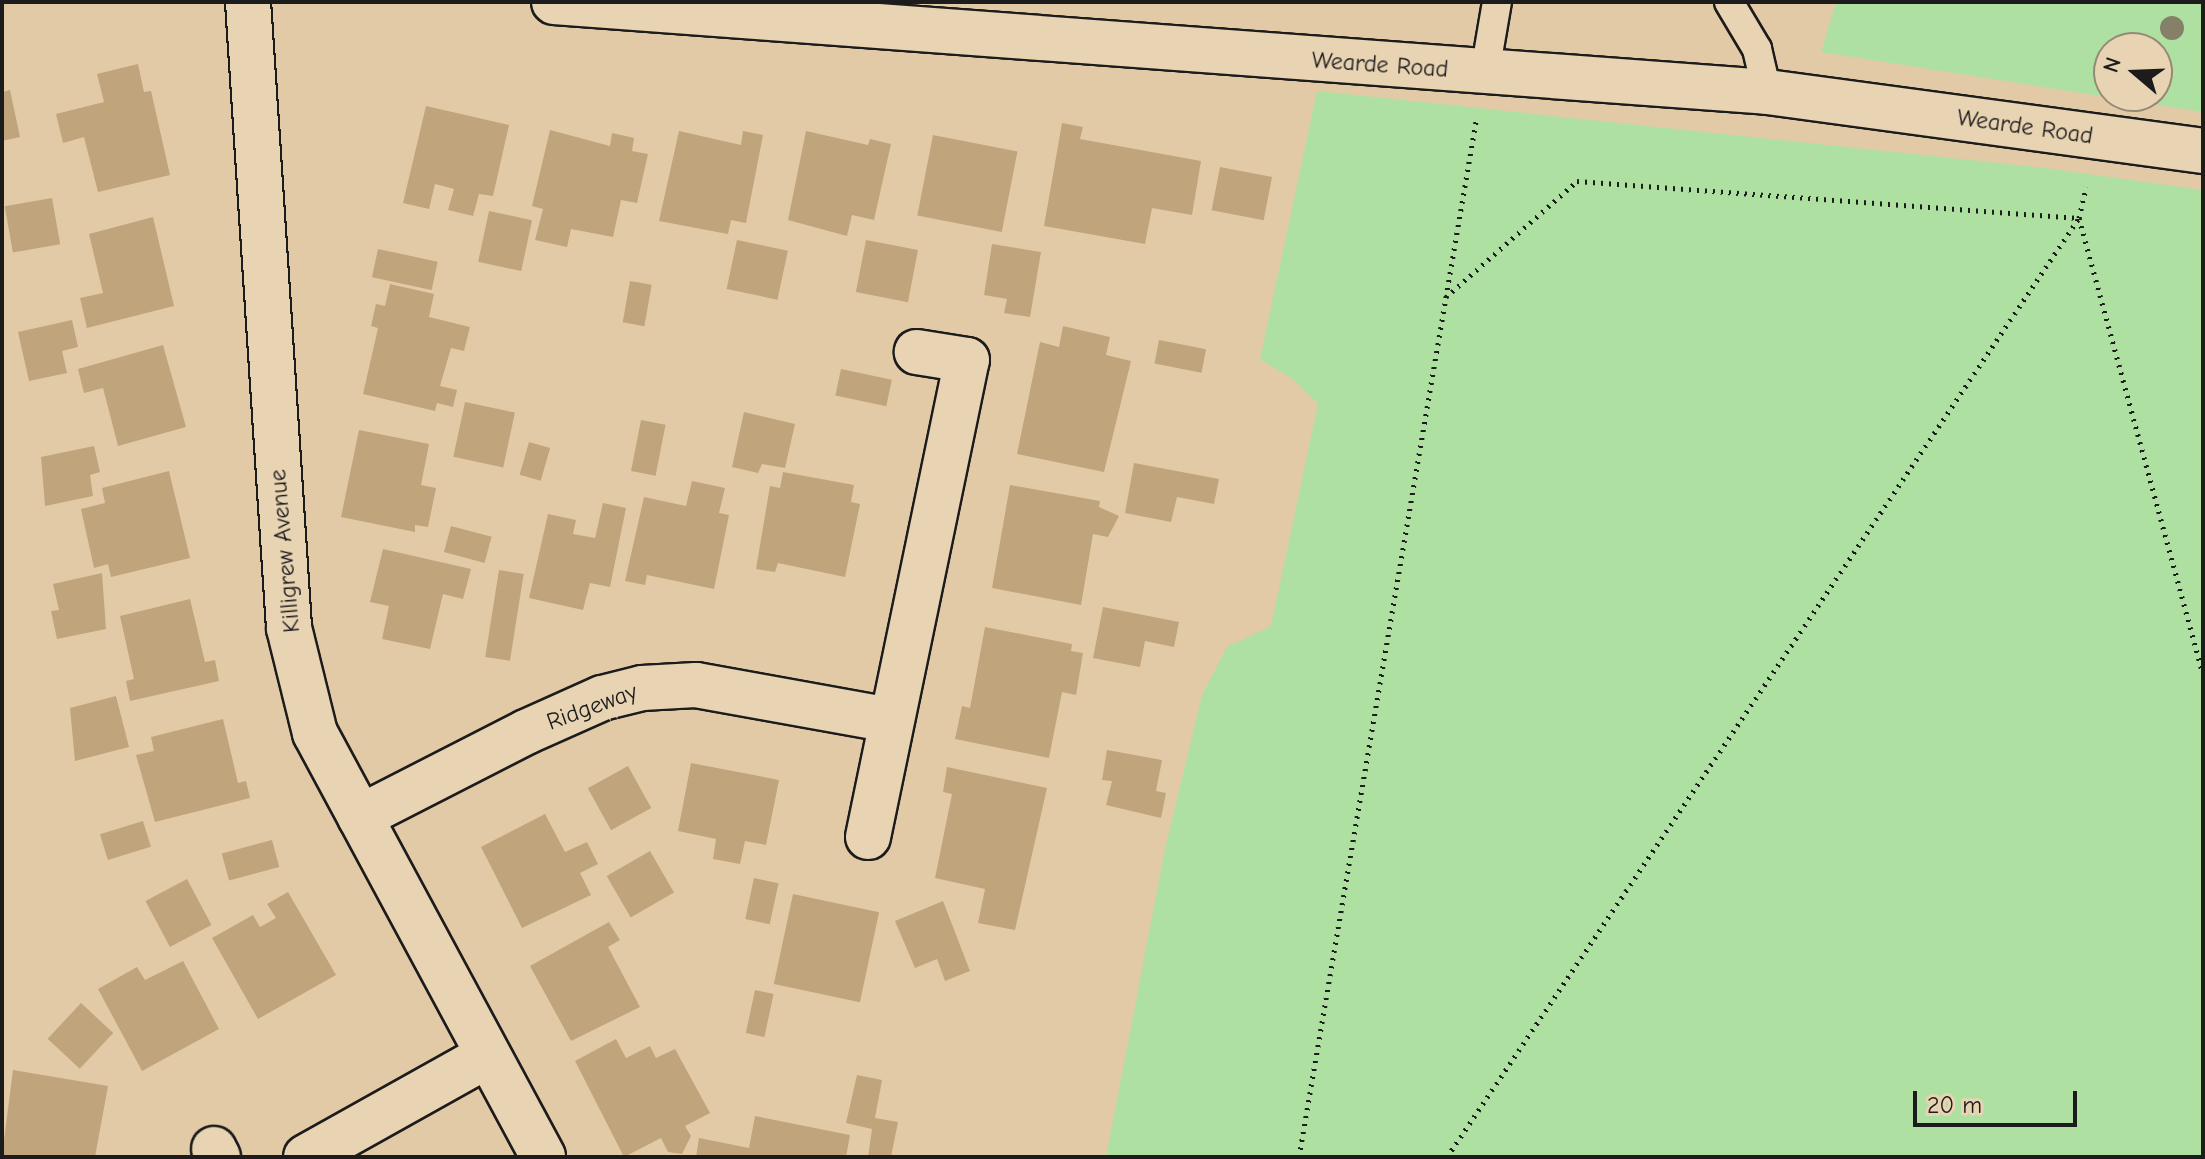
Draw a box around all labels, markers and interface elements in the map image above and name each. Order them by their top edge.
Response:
north arrow [2093,32,2173,112]
street label: Wearde Road [1311,46,1449,84]
text: N [2098,54,2127,76]
street label: Wearde Road [1955,103,2095,151]
street label: Killigrew Avenue [264,468,306,634]
street label: Ridgeway [543,677,641,737]
scale bar [1917,1075,2081,1125]
text: 20 m [1927,1091,1982,1119]

